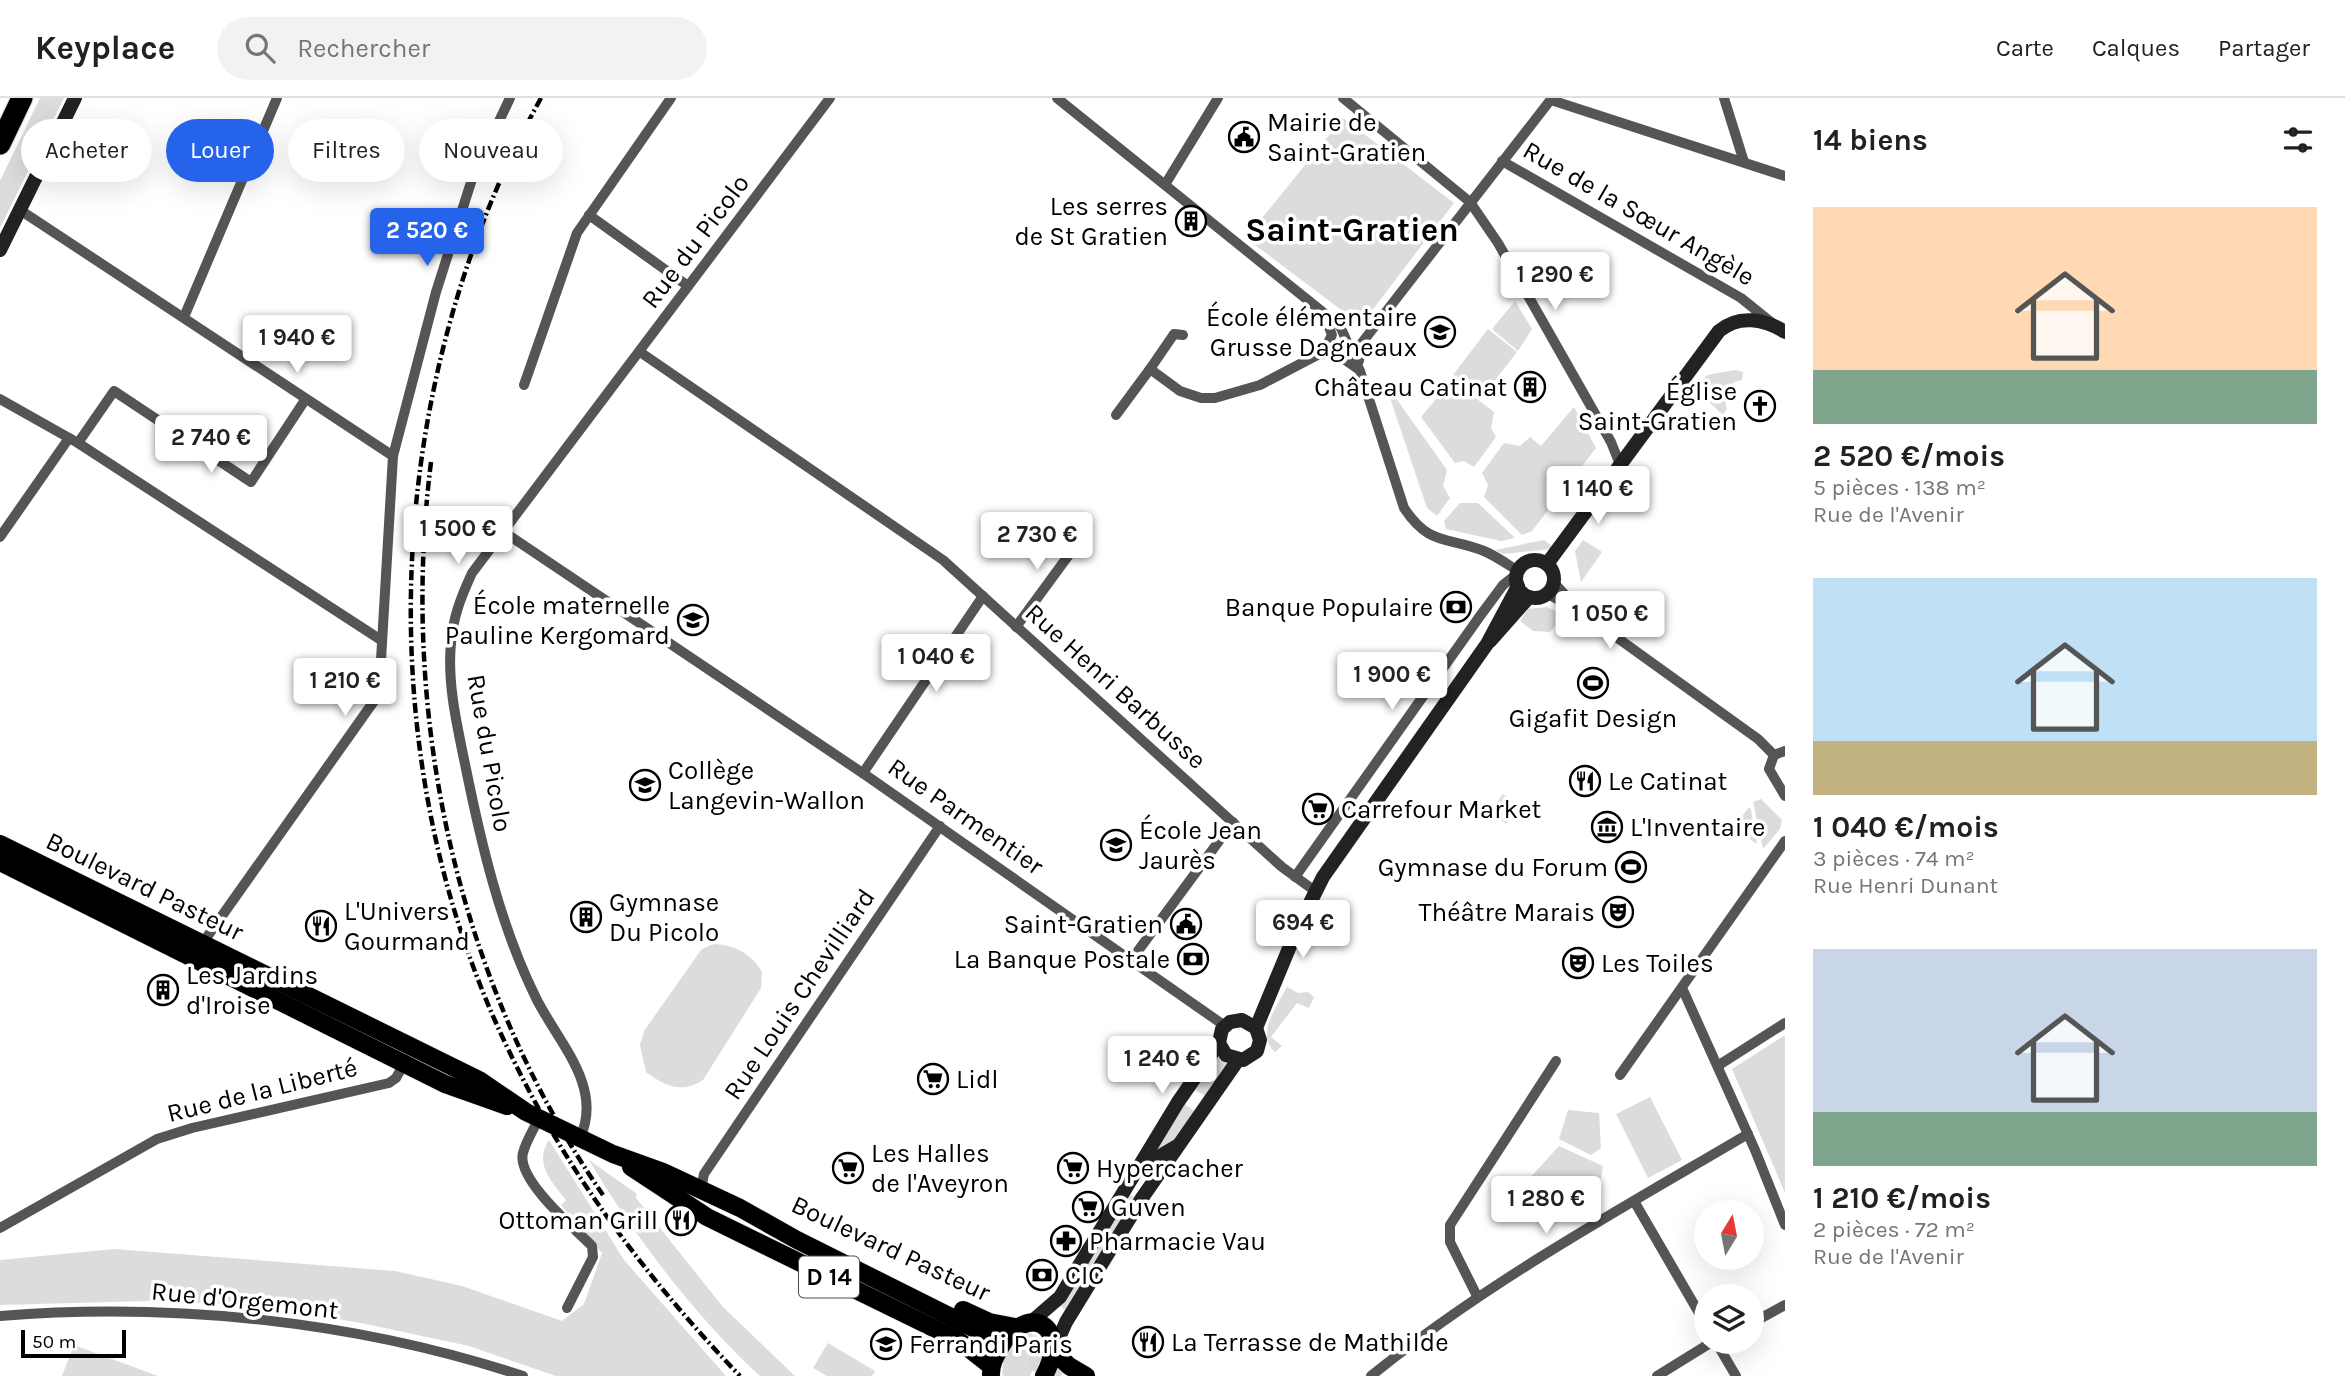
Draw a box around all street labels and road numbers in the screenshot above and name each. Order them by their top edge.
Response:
street label: Rue de la Sœur Angèle [1517,134,1760,292]
street label: Rue du Picolo [635,168,756,314]
street label: Rue Henri Barbusse [1019,597,1212,776]
street label: Rue du Picolo [460,672,519,834]
street label: Rue Parmentier [882,751,1050,882]
street label: Boulevard Pasteur [41,825,249,948]
street label: Rue Louis Chevilliard [717,883,882,1106]
street label: Rue de la Liberté [164,1052,361,1129]
street label: Boulevard Pasteur [786,1189,996,1308]
road number: D 14 [799,1256,859,1297]
street label: Rue d'Orgemont [150,1275,340,1326]

